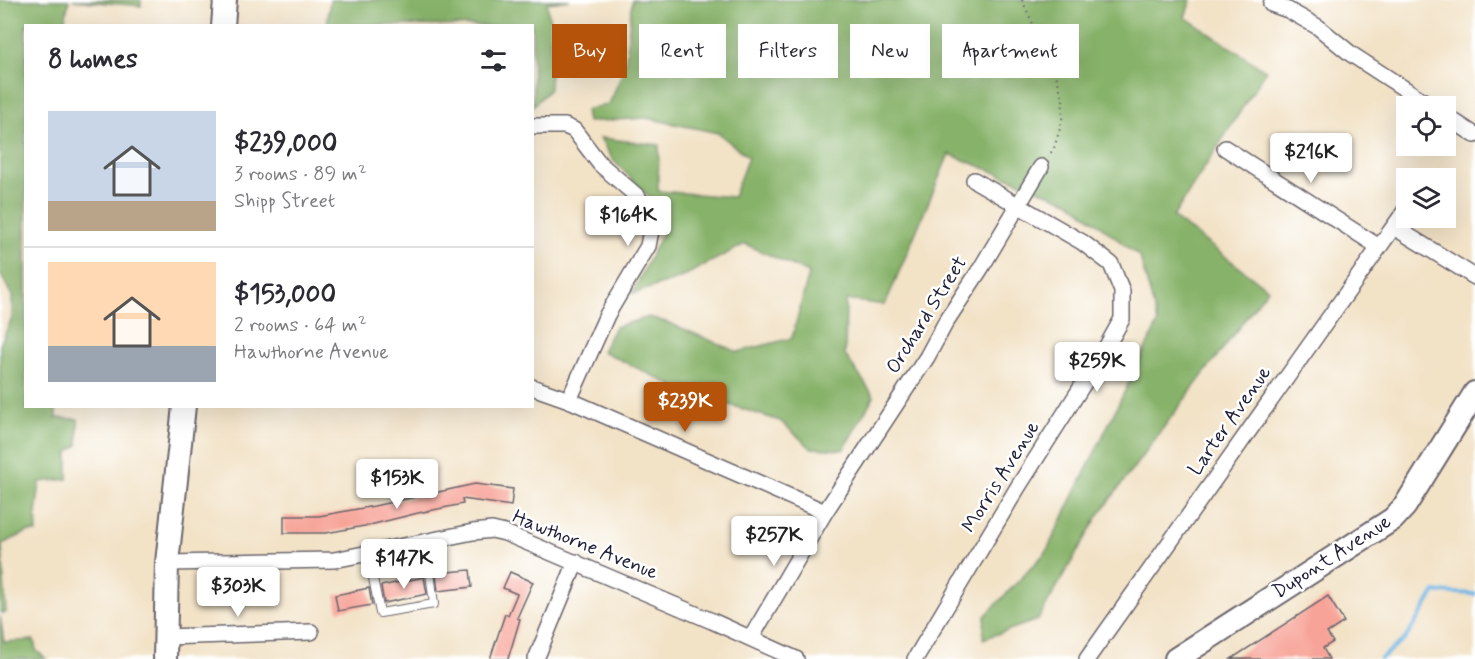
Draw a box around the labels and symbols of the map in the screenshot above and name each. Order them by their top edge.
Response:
pin: $216K [1269,133,1353,184]
pin: $164K [586,196,670,247]
street label: Orchard Street [880,251,974,379]
pin: $259K [1055,342,1139,393]
street label: Larter Avenue [1182,361,1278,481]
pin: $239K [643,382,727,433]
street label: Morris Avenue [956,416,1046,538]
pin: $153K [355,459,439,510]
street label: Hawthorne Avenue [508,504,662,586]
street label: Dupont Avenue [1267,508,1397,606]
pin: $257K [732,516,816,567]
pin: $147K [362,539,446,590]
pin: $303K [196,567,280,618]

